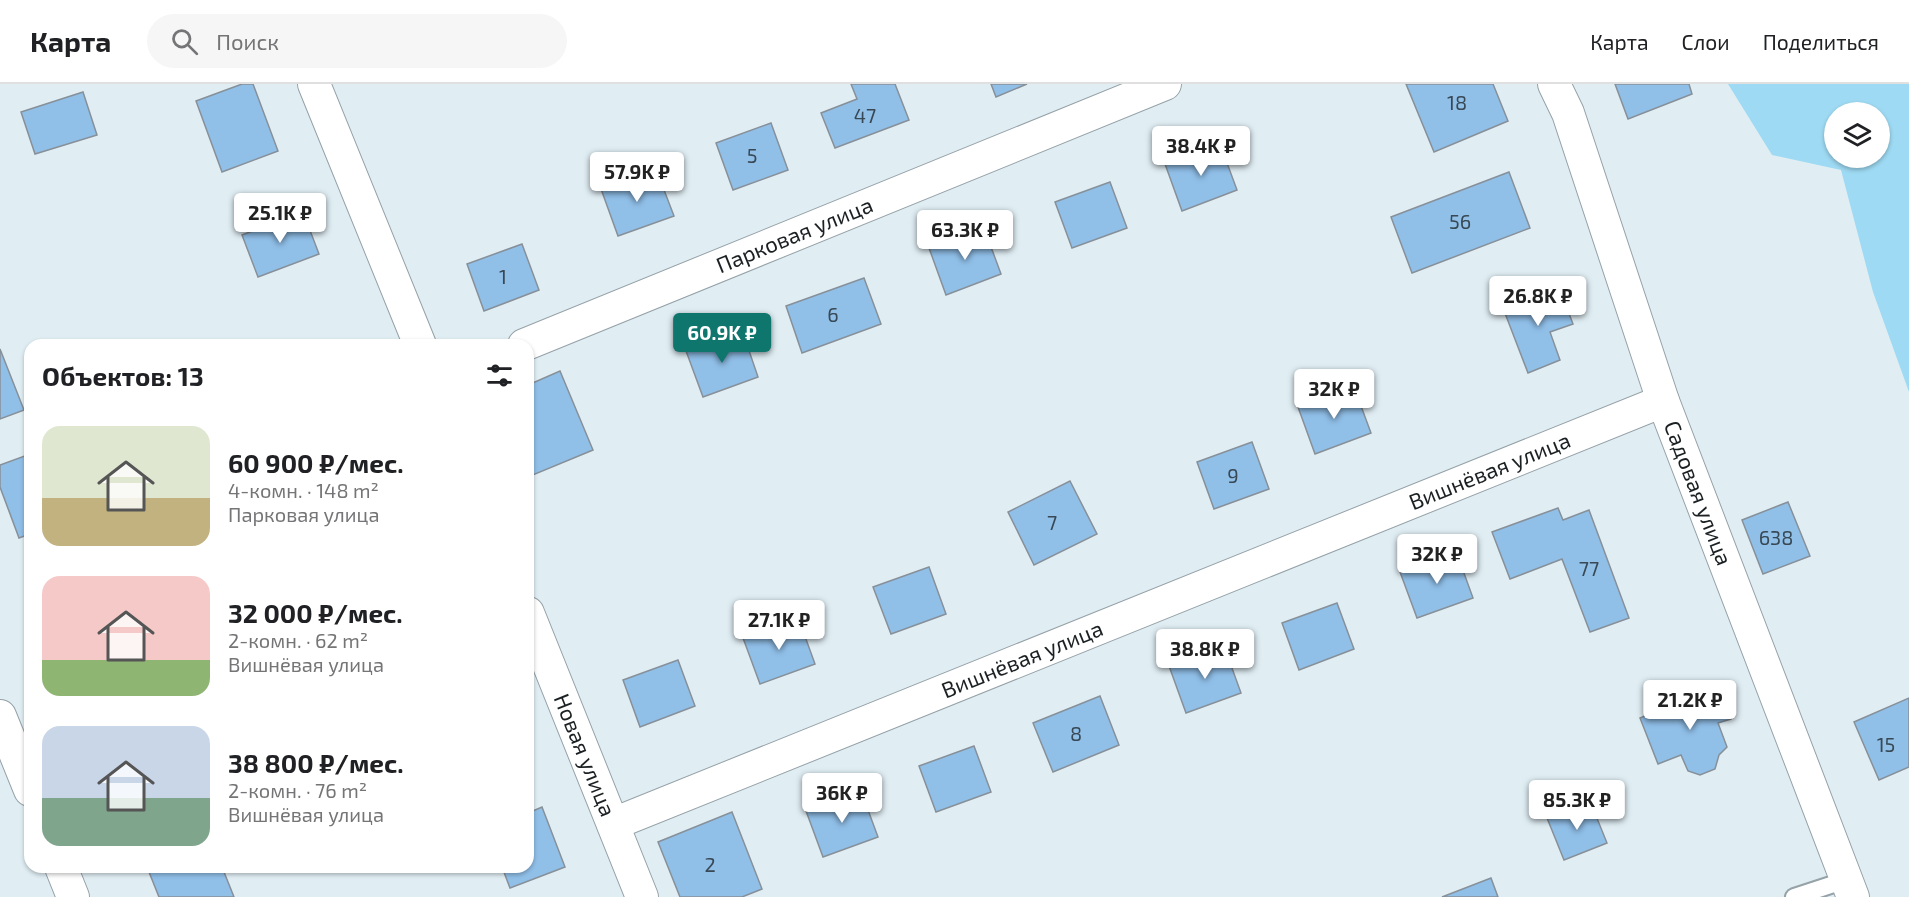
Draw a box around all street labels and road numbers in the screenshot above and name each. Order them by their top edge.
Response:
street label: Парковая улица [712,190,876,277]
street label: Садовая улица [1660,417,1739,569]
street label: Вишнёвая улица [1405,426,1574,514]
street label: Вишнёвая улица [937,614,1106,702]
street label: Новая улица [550,689,622,820]

